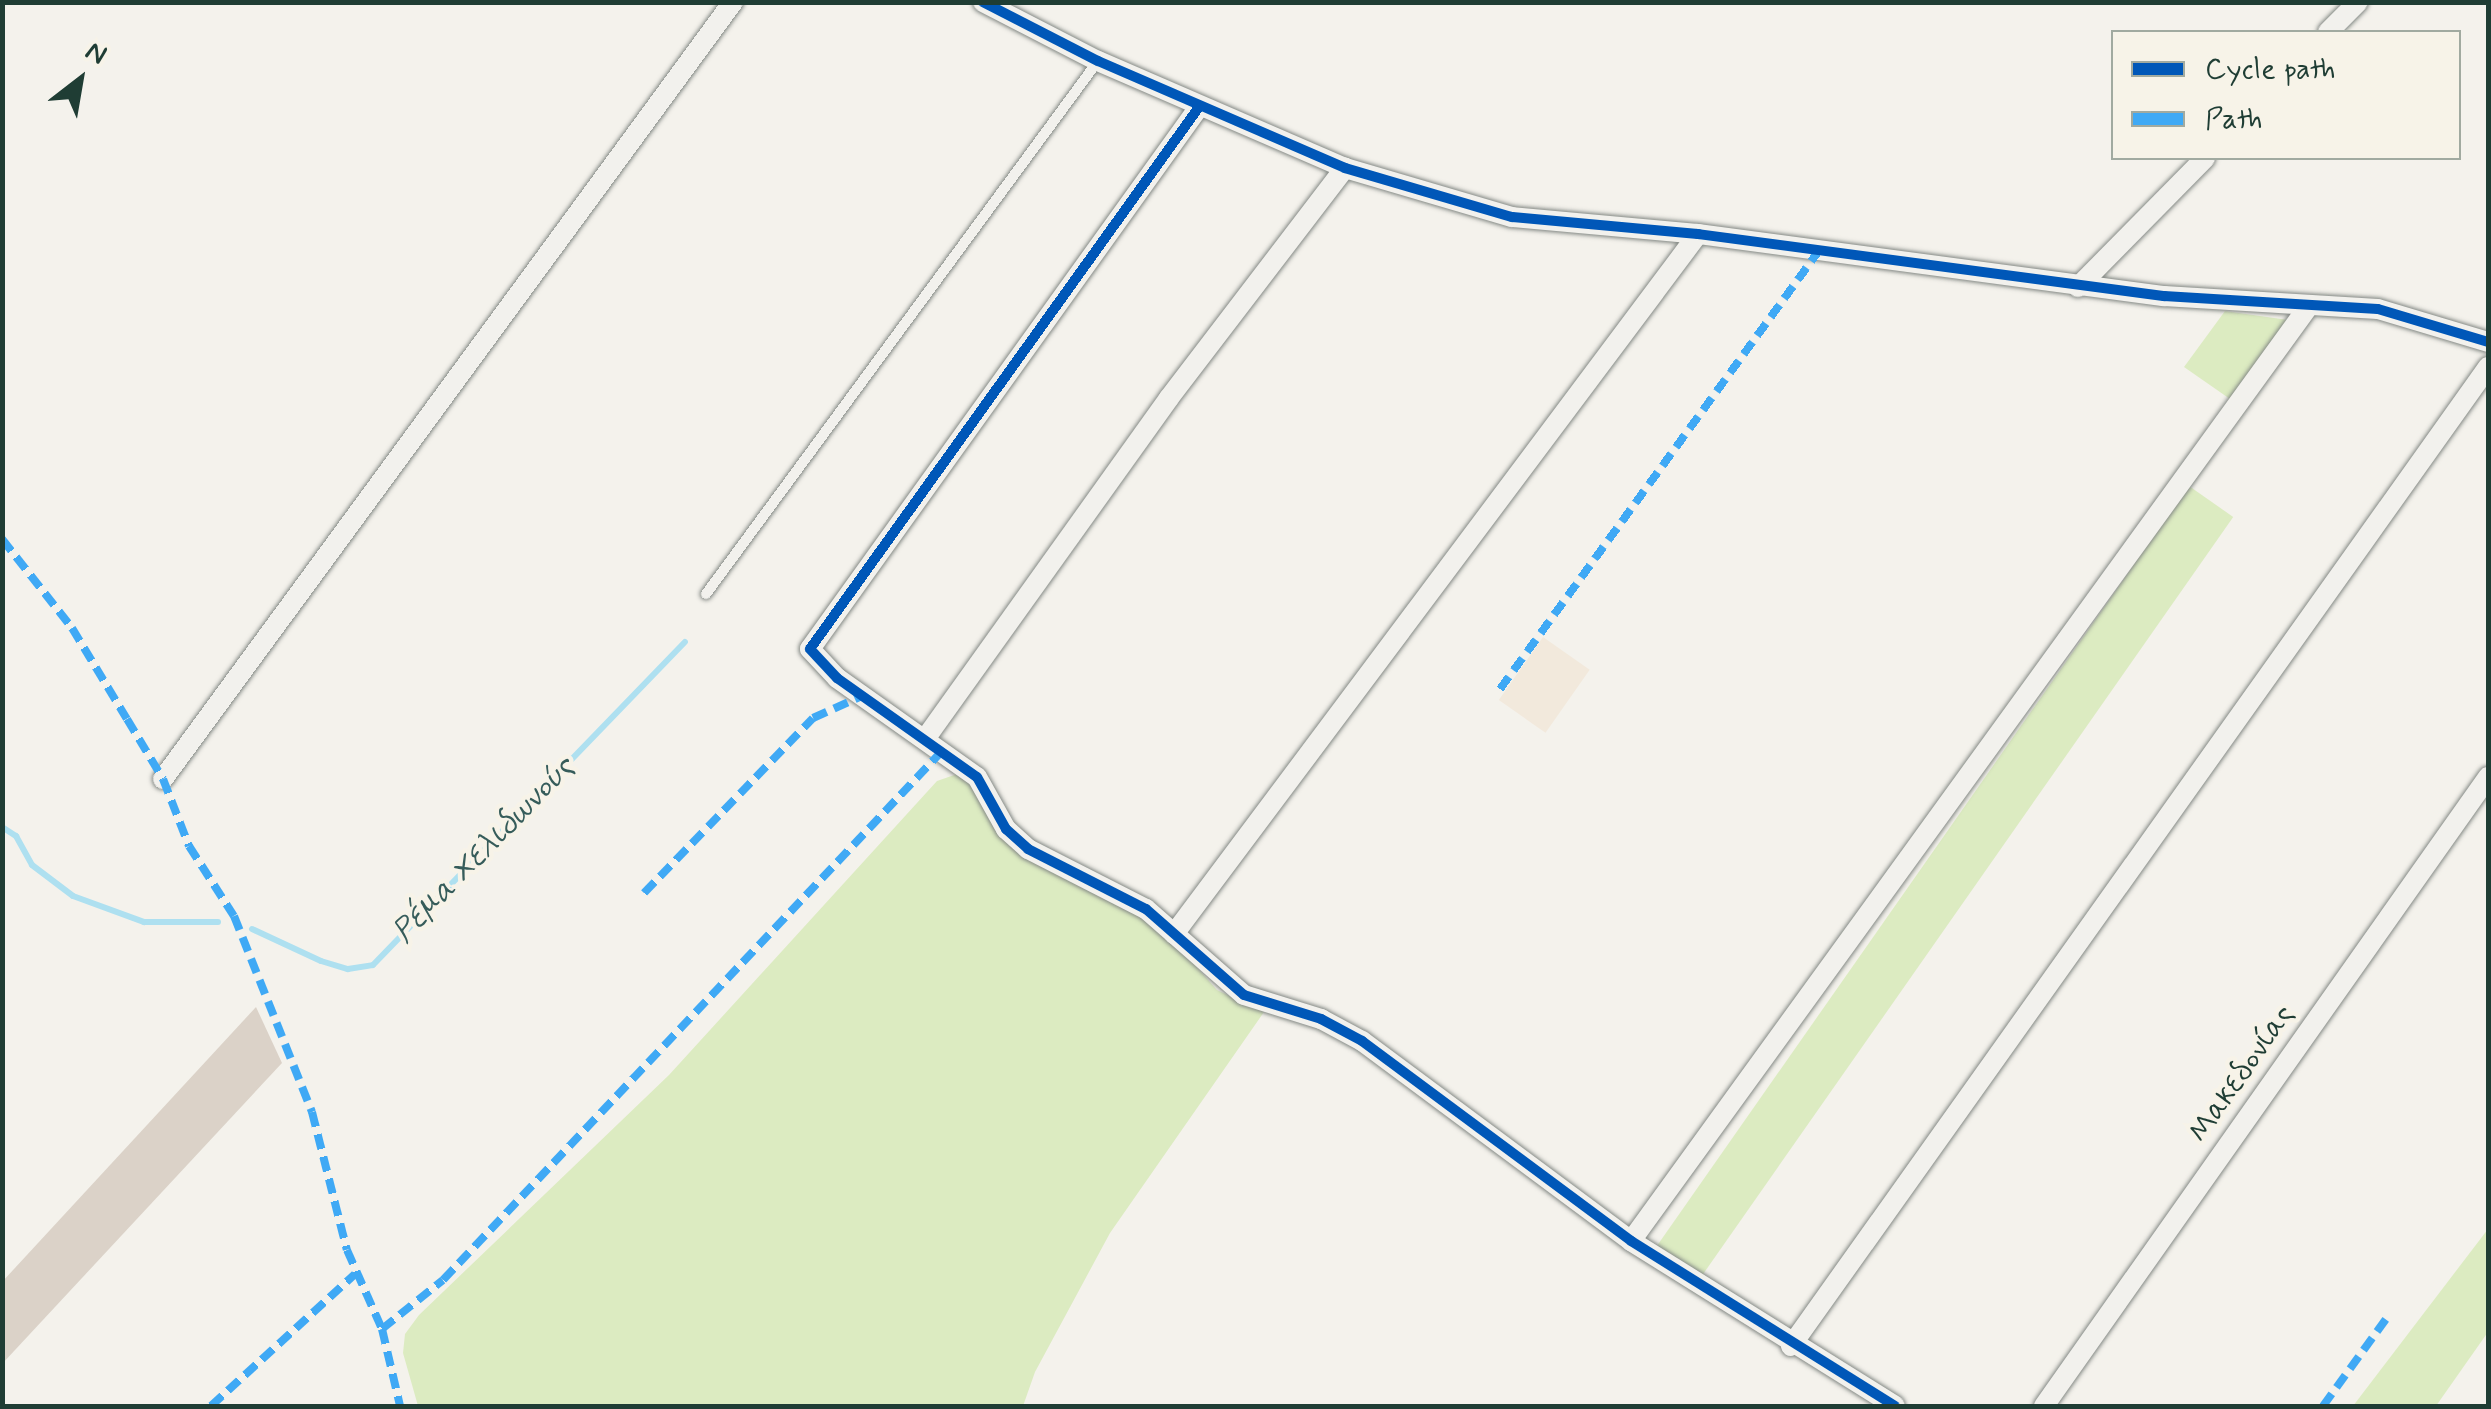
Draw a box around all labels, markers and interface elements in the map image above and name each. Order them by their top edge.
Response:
north arrow [30,30,130,130]
legend [2111,30,2461,160]
text: N [78,33,113,75]
text: Cycle path [2205,50,2336,89]
text: Path [2205,100,2263,139]
water label: Ρέμα Χελιδωνούς [385,749,583,951]
street label: Μακεδονίας [2181,998,2303,1150]

